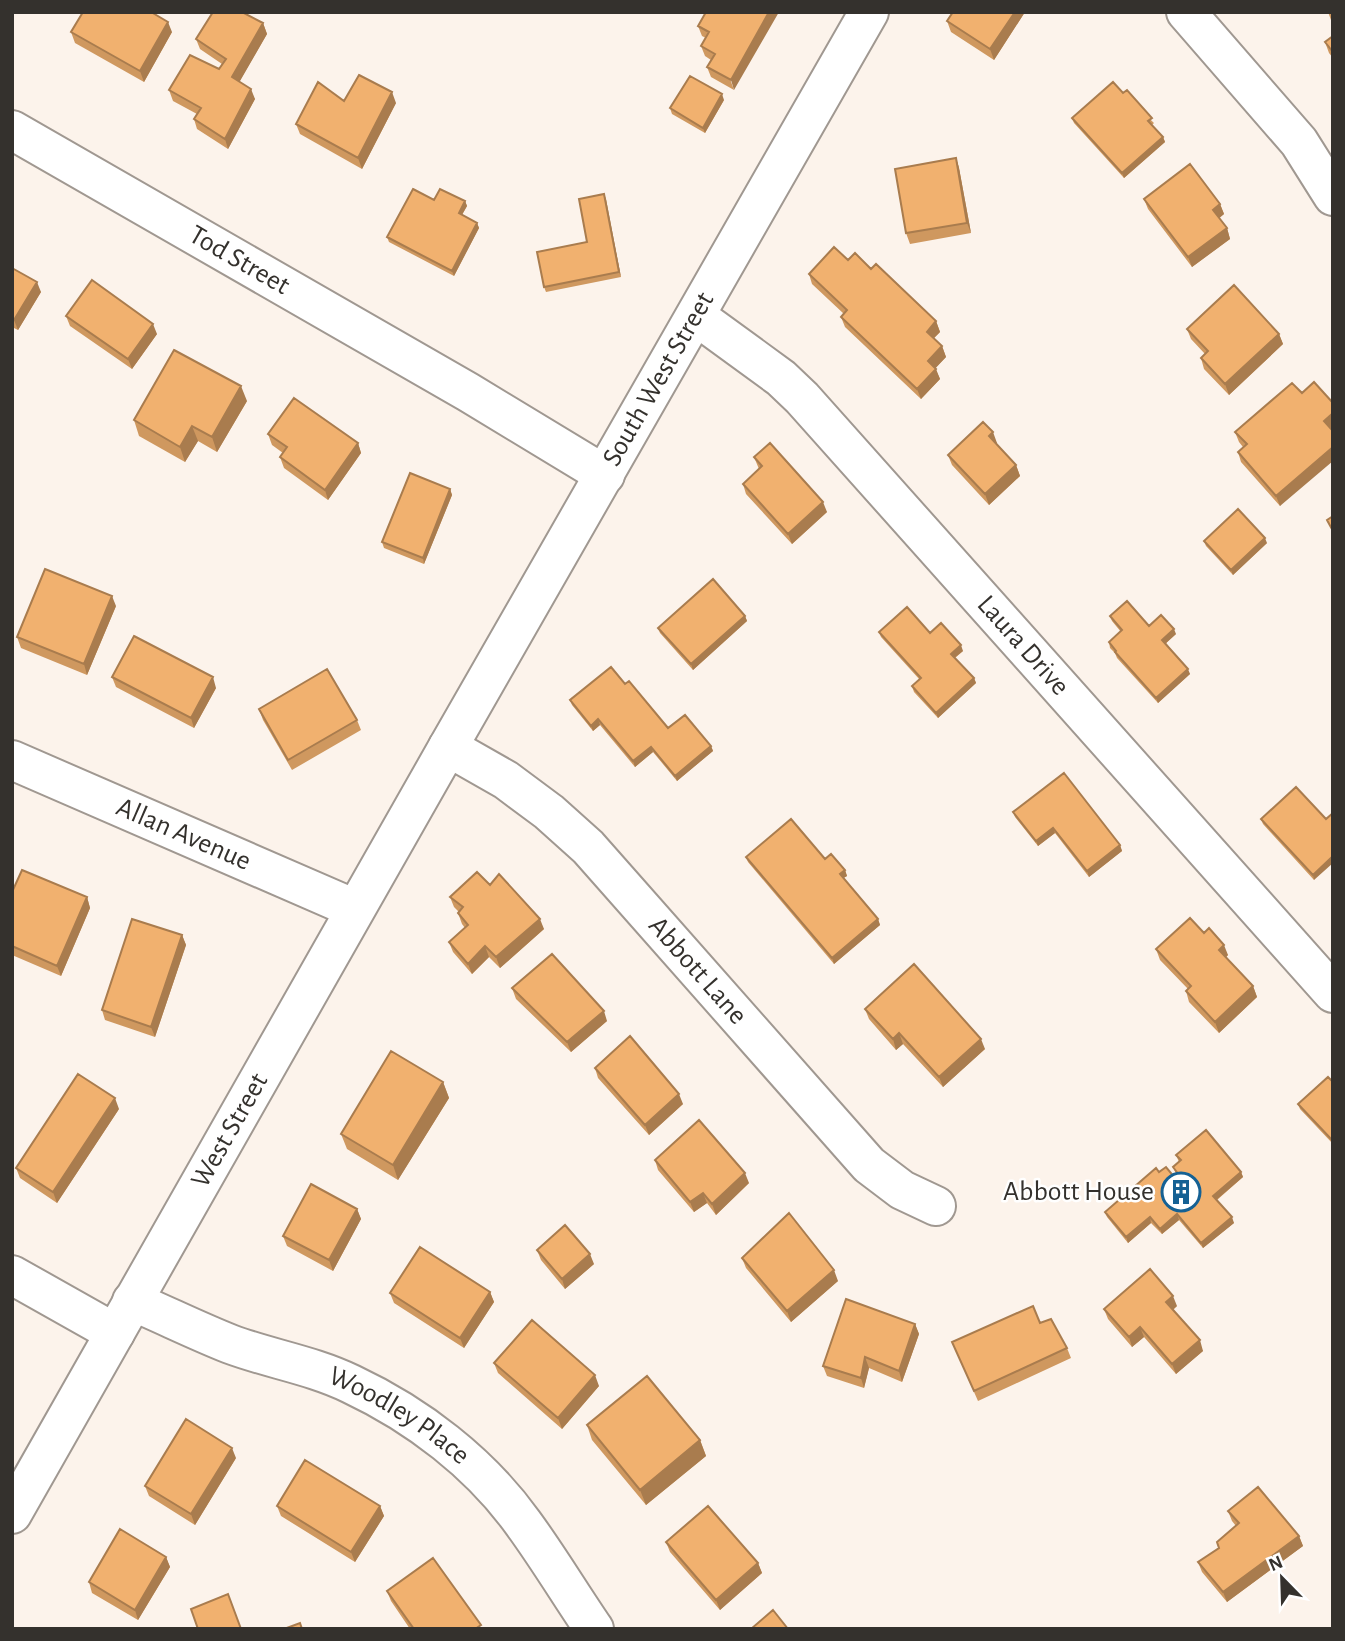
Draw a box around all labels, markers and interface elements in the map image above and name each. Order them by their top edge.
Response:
street label: Tod Street [184,221,294,300]
street label: South West Street [598,288,719,471]
street label: Laura Drive [971,590,1074,701]
street label: Allan Avenue [112,793,255,876]
street label: Abbott Lane [643,912,752,1030]
street label: West Street [186,1069,273,1193]
building icon: Abbott House [1160,1171,1202,1213]
place label: Abbott House [1003,1178,1154,1206]
street label: Woodley Place [325,1362,475,1470]
north arrow [1247,1543,1317,1613]
text: N [1266,1552,1286,1575]

